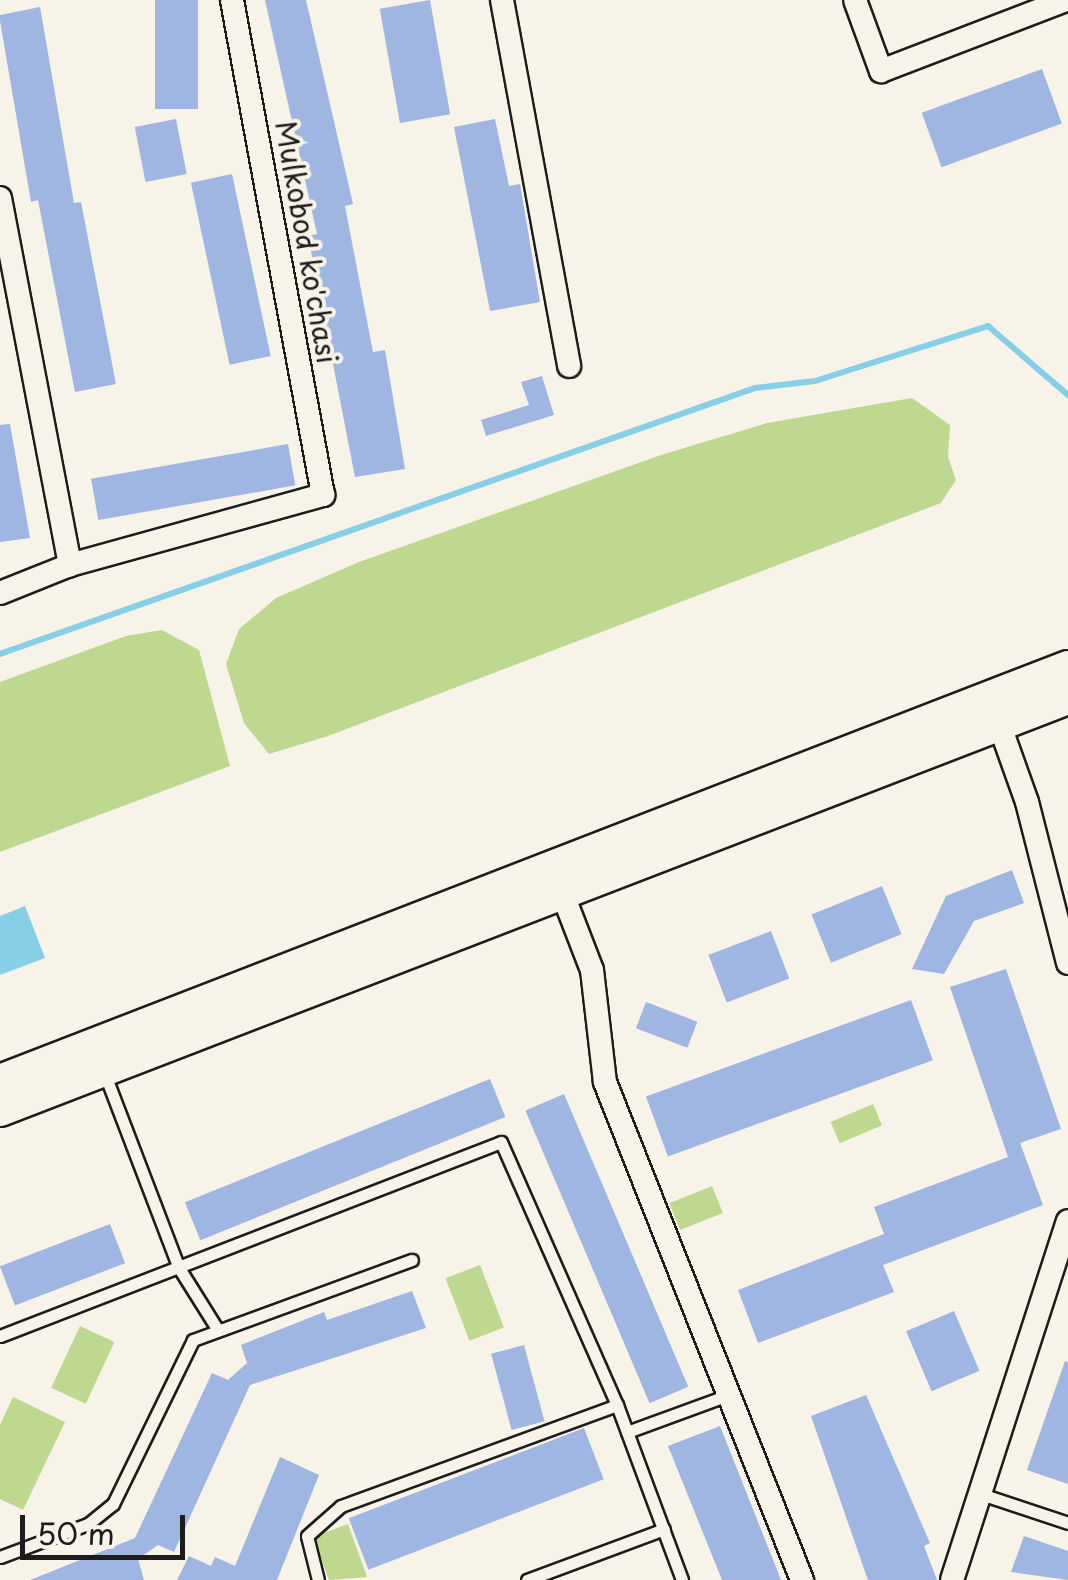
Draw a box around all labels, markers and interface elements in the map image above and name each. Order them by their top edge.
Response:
street label: Mulkobod ko'chasi [269,118,345,366]
scale bar [25,1495,190,1557]
text: 50 m [37,1510,115,1555]

